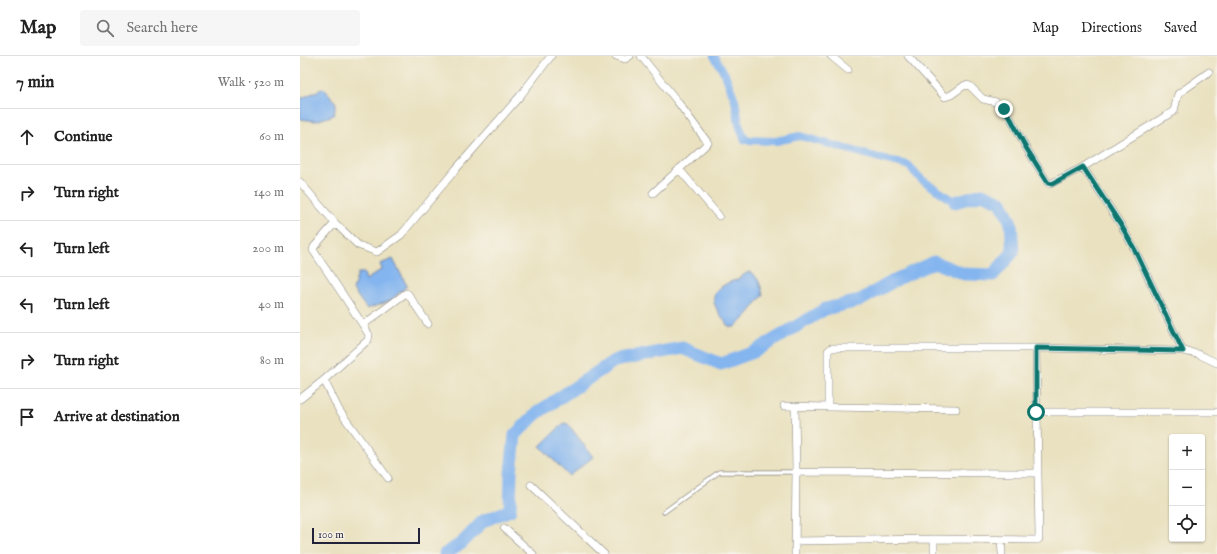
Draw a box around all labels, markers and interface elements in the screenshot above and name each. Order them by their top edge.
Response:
search box [80,10,360,46]
text: Map [20,16,56,40]
icon: search [94,17,116,39]
text: Search here [126,18,198,37]
text: Map [1032,19,1059,37]
text: Directions [1081,19,1142,37]
text: Saved [1164,19,1197,37]
text: 7 min [16,72,54,93]
text: Walk · 520 m [218,74,284,91]
route end [995,100,1013,118]
icon: ahead [16,126,38,148]
text: Continue [54,127,112,146]
text: 60 m [259,128,284,145]
icon: right [16,182,38,204]
text: Turn right [54,183,119,202]
text: 140 m [254,184,284,201]
icon: left [16,238,38,260]
text: Turn left [54,239,110,258]
text: 200 m [252,240,284,257]
icon: left [16,294,38,316]
text: Turn left [54,295,110,314]
text: 40 m [258,296,284,313]
icon: right [16,350,38,372]
text: Turn right [54,351,119,370]
text: 80 m [260,352,284,369]
route start [1027,403,1045,421]
icon: arrive [16,406,38,428]
text: Arrive at destination [54,407,180,426]
map controls [1169,434,1205,542]
button: + [1169,434,1205,470]
button: − [1169,470,1205,506]
button: locate [1169,506,1205,542]
scale bar [312,526,420,545]
text: 100 m [318,528,344,542]

